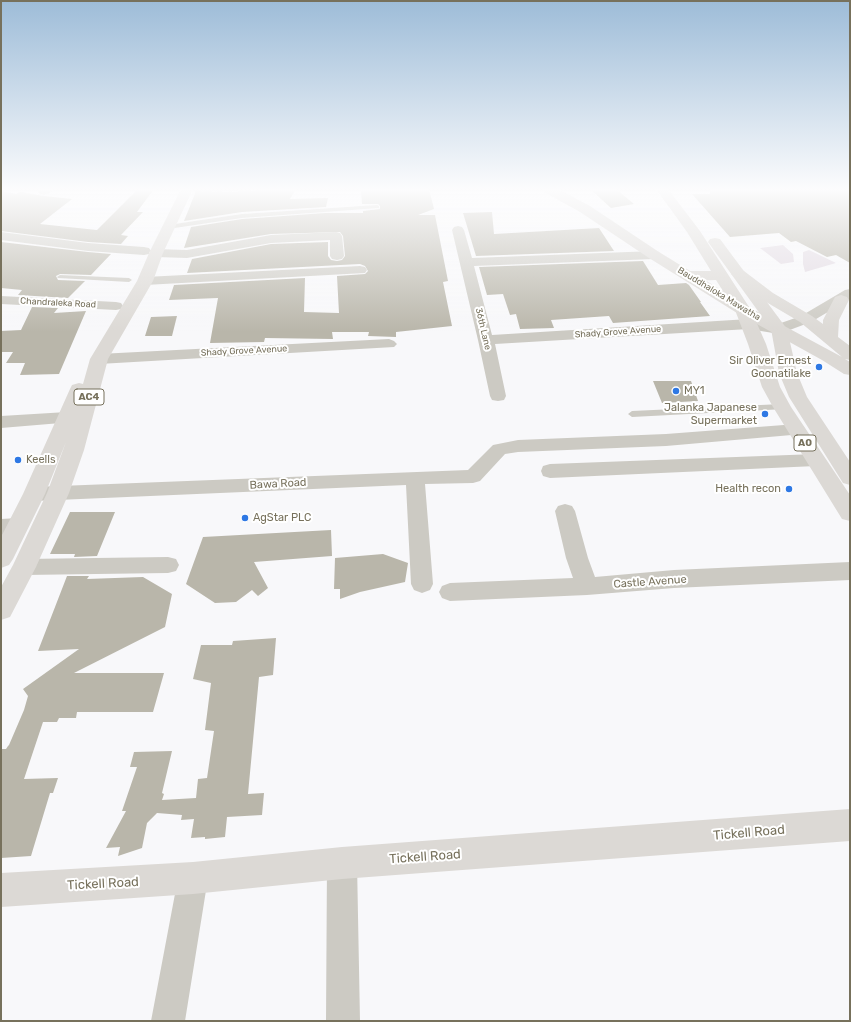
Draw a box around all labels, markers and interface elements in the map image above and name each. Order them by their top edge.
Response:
street label: Bauddhaloka Mawatha [676,265,762,323]
street label: Chandraleka Road [20,296,96,310]
street label: 36th Lane [473,307,493,351]
street label: Shady Grove Avenue [574,324,662,340]
street label: Shady Grove Avenue [200,343,288,359]
place label: Sir Oliver Ernest Goonatilake [729,354,811,380]
marker: Sir Oliver Ernest Goonatilake [814,362,824,372]
place label: MY1 [684,384,704,398]
marker: MY1 [671,386,681,396]
road number: AC4 [74,389,104,405]
place label: Jalanka Japanese Supermarket [664,401,757,427]
marker: Jalanka Japanese Supermarket [760,409,770,419]
road number: A0 [794,435,816,451]
place label: Keells [26,453,56,467]
marker: Keells [13,455,23,465]
street label: Bawa Road [249,476,307,492]
place label: Health recon [715,482,781,496]
marker: Health recon [784,484,794,494]
place label: AgStar PLC [253,511,311,525]
marker: AgStar PLC [240,513,250,523]
street label: Castle Avenue [613,573,687,591]
street label: Tickell Road [713,822,785,844]
street label: Tickell Road [389,847,461,867]
street label: Tickell Road [67,874,139,894]

